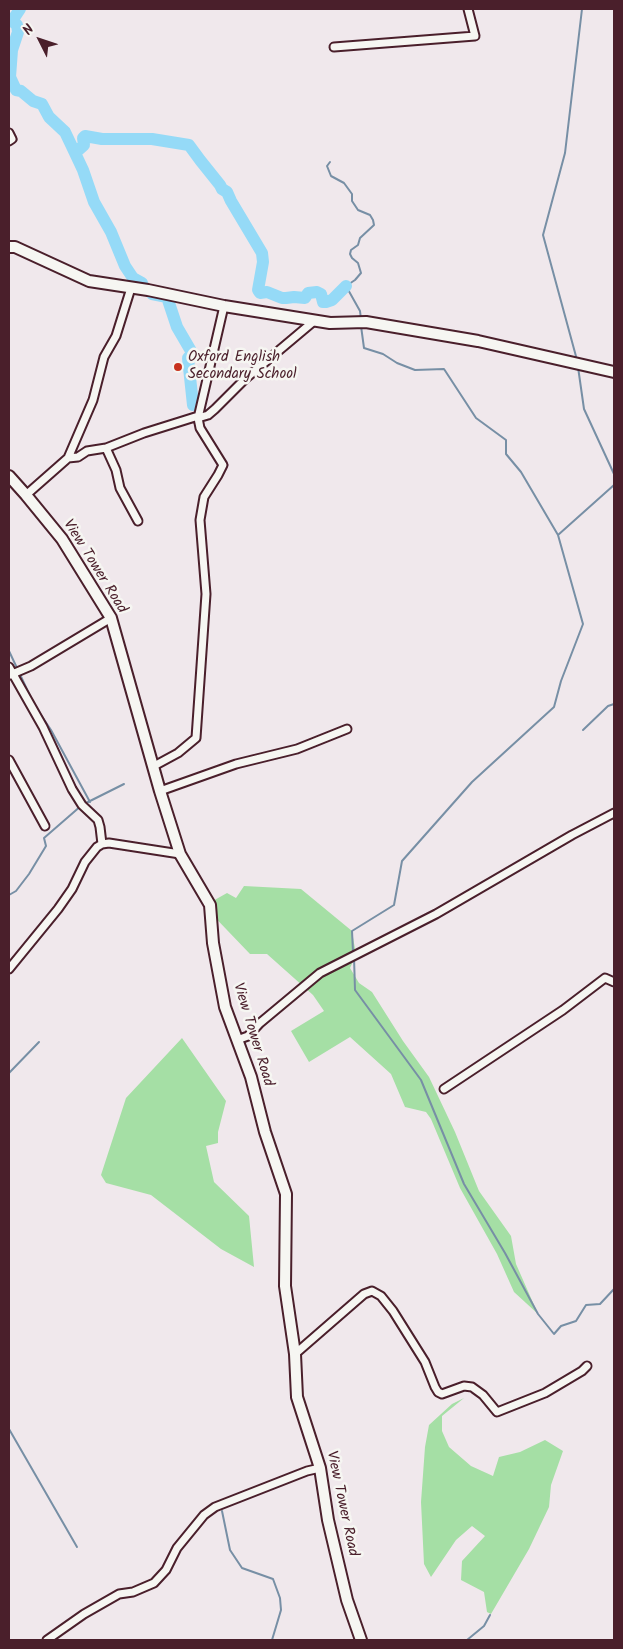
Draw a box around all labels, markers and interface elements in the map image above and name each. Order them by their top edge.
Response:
north arrow [15,15,65,65]
text: N [17,20,40,41]
place label: Oxford English Secondary School [188,349,297,384]
marker: Oxford English Secondary School [172,361,184,373]
street label: View Tower Road [58,517,130,617]
street label: View Tower Road [228,981,276,1089]
street label: View Tower Road [321,1450,361,1558]

